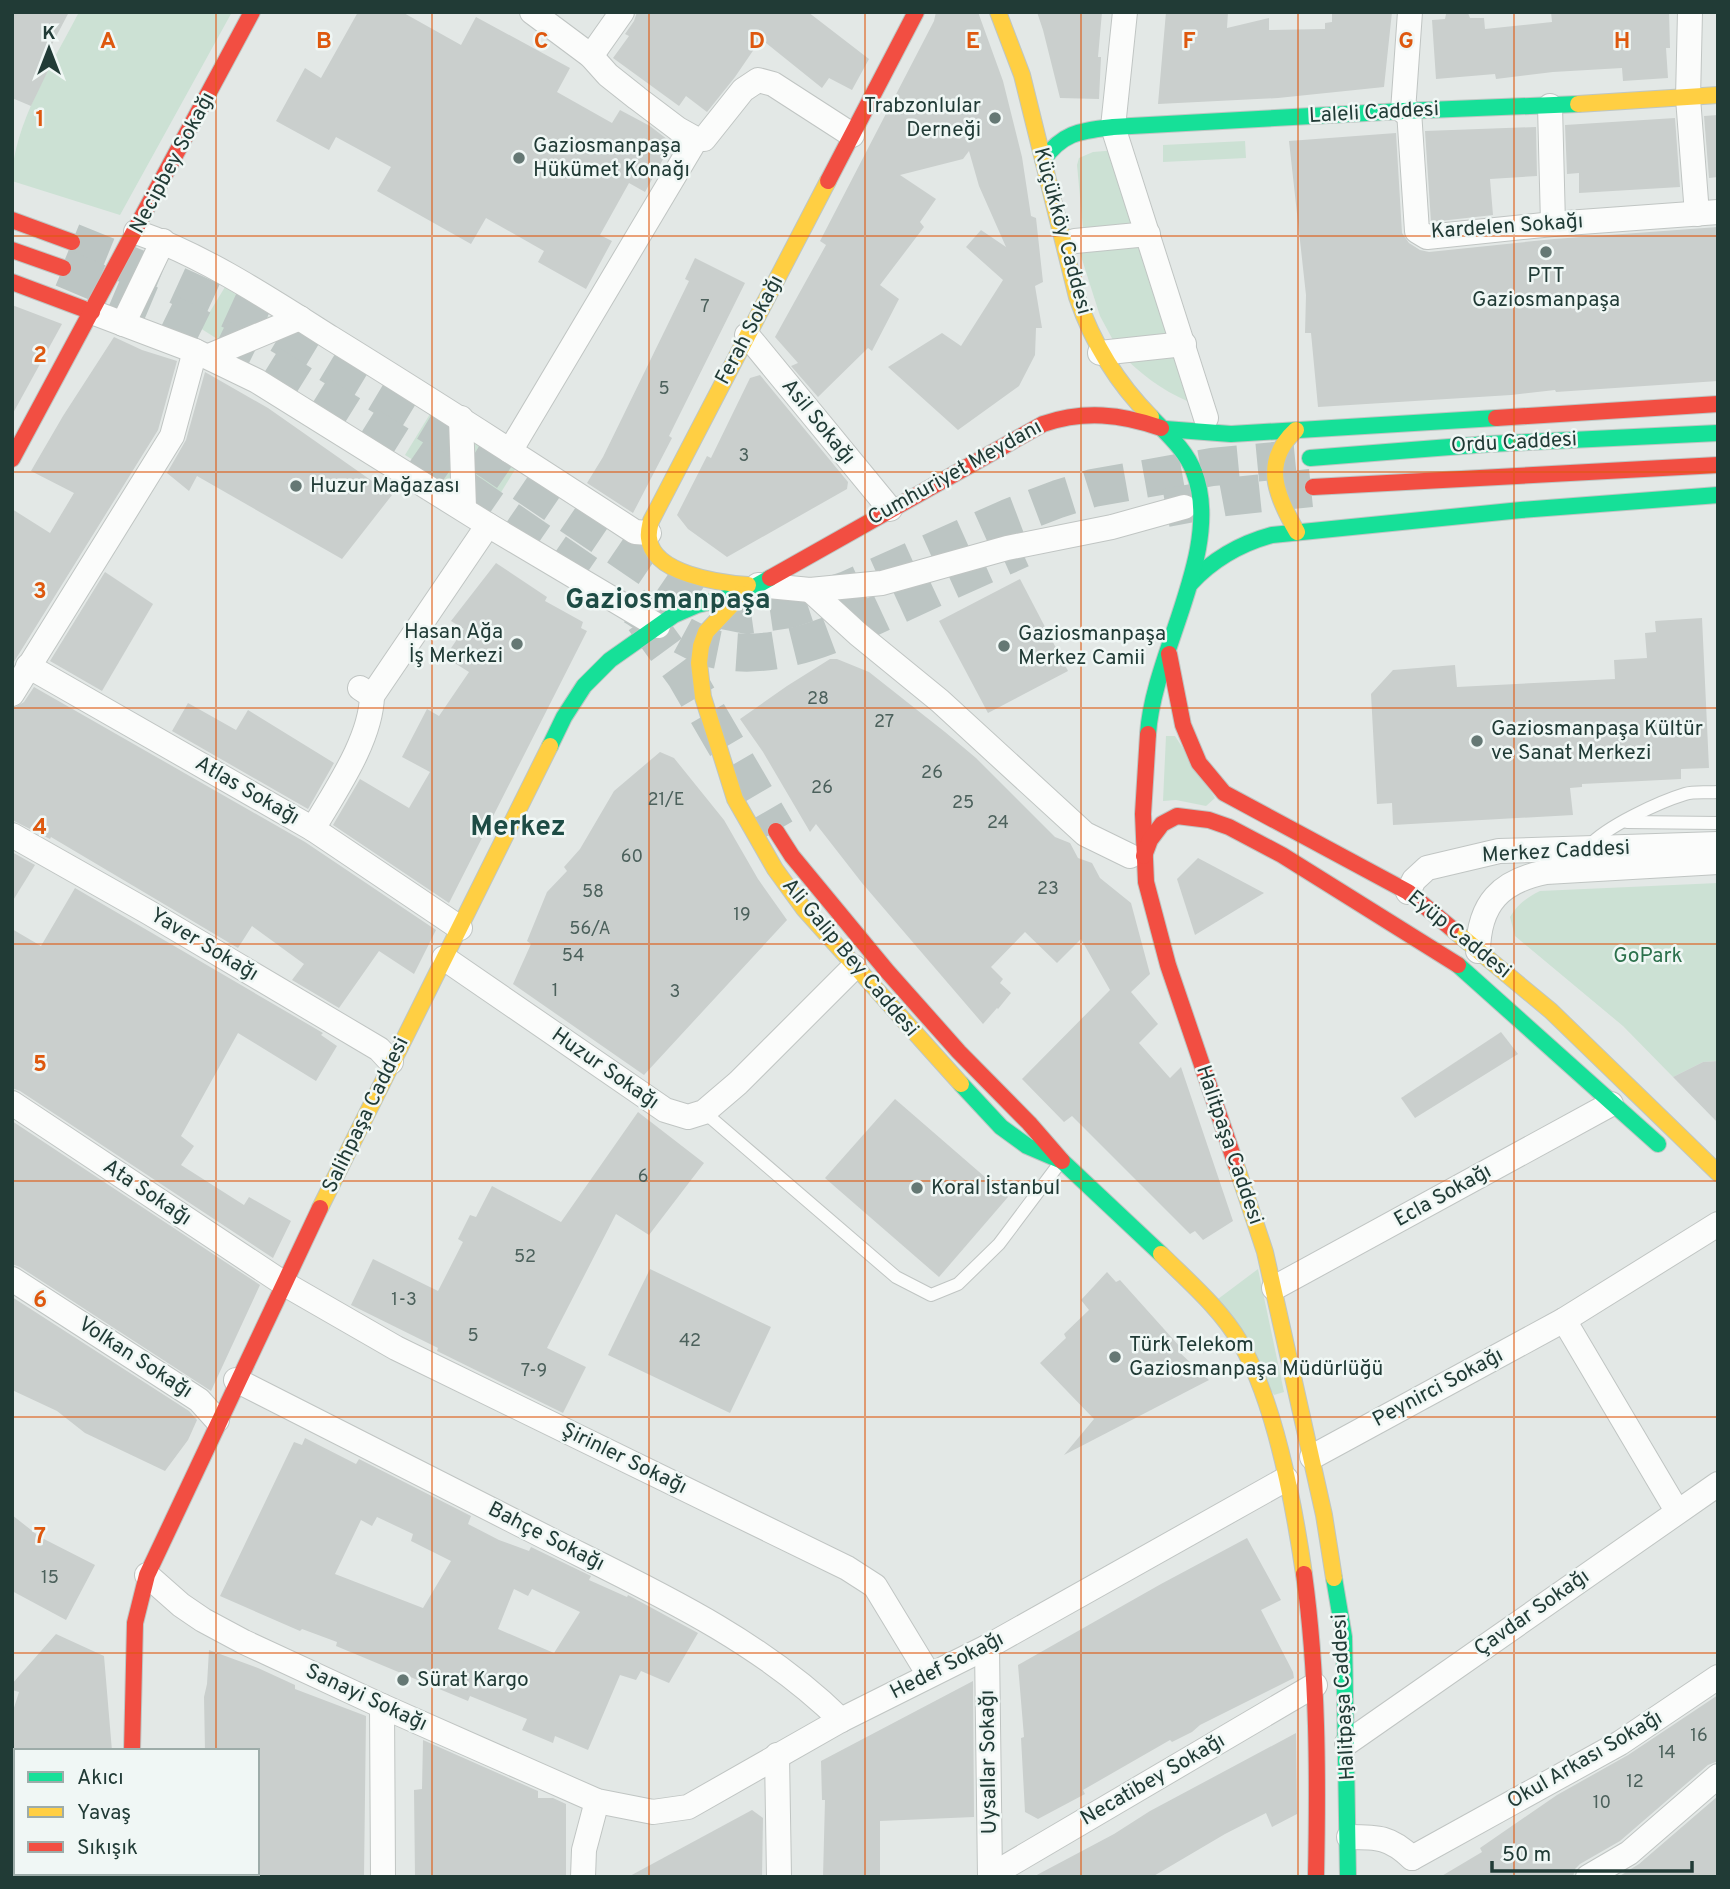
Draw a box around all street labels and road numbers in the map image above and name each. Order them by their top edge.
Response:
street label: Necipbey Sokağı [124,88,222,238]
street label: Laleli Caddesi [1308,96,1440,130]
street label: Küçükköy Caddesi [1027,145,1097,317]
street label: Kardelen Sokağı [1430,208,1584,246]
street label: Ferah Sokağı [710,271,790,389]
street label: Asil Sokağı [775,373,861,471]
street label: Cumhuriyet Meydanı [863,414,1047,532]
street label: Ordu Caddesi [1450,426,1578,460]
street label: Atlas Sokağı [190,750,304,832]
street label: Merkez Caddesi [1481,835,1631,869]
street label: Ali Galip Bey Caddesi [776,873,924,1043]
street label: Eyüp Caddesi [1402,885,1516,985]
street label: Yaver Sokağı [145,902,263,988]
street label: Huzur Sokağı [546,1022,664,1116]
street label: Salihpaşa Caddesi [317,1033,415,1197]
street label: Halitpaşa Caddesi [1189,1062,1269,1228]
street label: Ata Sokağı [98,1154,196,1232]
street label: Ecla Sokağı [1390,1158,1496,1234]
street label: Volkan Sokağı [73,1311,197,1405]
street label: Peynirci Sokağı [1368,1342,1508,1434]
street label: Şirinler Sokağı [557,1417,691,1501]
street label: Bahçe Sokağı [483,1496,609,1578]
street label: Çavdar Sokağı [1469,1563,1595,1663]
street label: Halitpaşa Caddesi [1326,1613,1362,1781]
street label: Hedef Sokağı [886,1626,1008,1706]
street label: Sanayi Sokağı [301,1658,431,1738]
street label: Uysallar Sokağı [974,1690,1004,1834]
street label: Okul Arkası Sokağı [1503,1705,1667,1815]
street label: Necatibey Sokağı [1076,1728,1230,1832]

